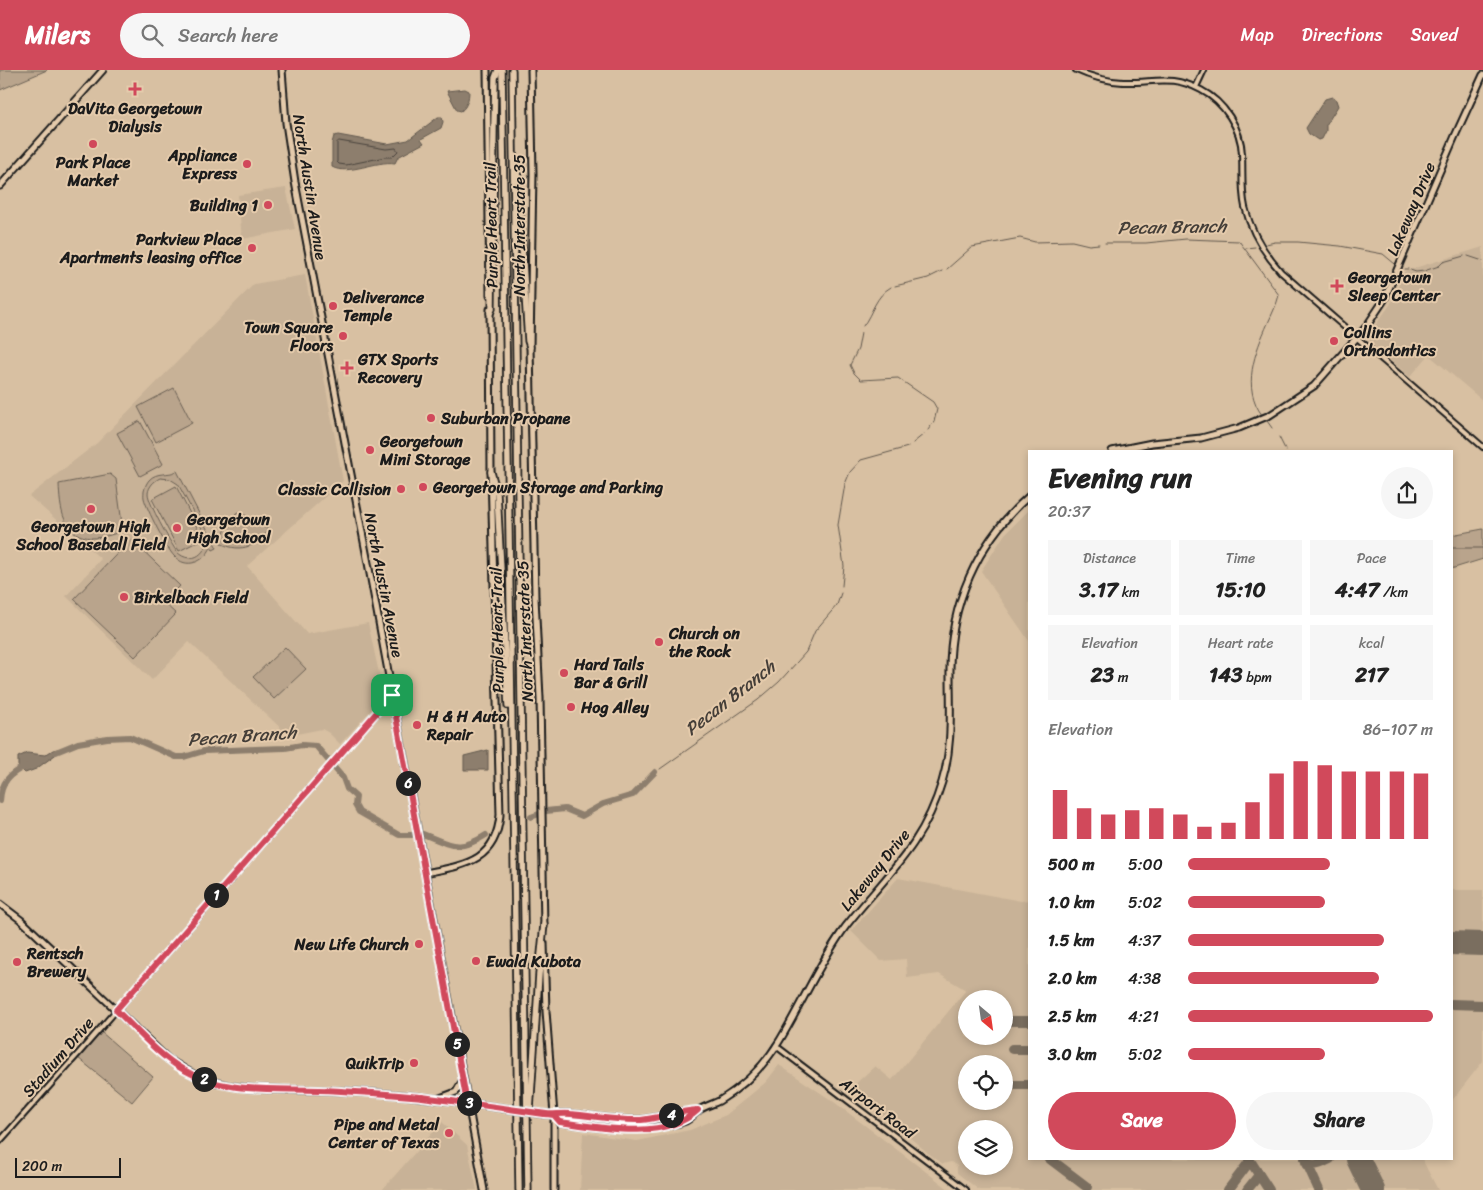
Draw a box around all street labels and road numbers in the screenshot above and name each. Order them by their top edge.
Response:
street label: North Austin Avenue [284,112,336,262]
street label: North Interstate 35 [505,154,534,296]
street label: Lakeway Drive [1378,157,1444,261]
street label: Purple Heart Trail [475,161,507,288]
street label: North Austin Avenue [356,510,412,660]
street label: North Interstate 35 [508,560,542,702]
street label: Purple Heart Trail [481,566,513,693]
street label: Lakeway Drive [832,822,918,918]
street label: Stadium Drive [15,1010,101,1104]
street label: Airport Road [833,1069,924,1148]

